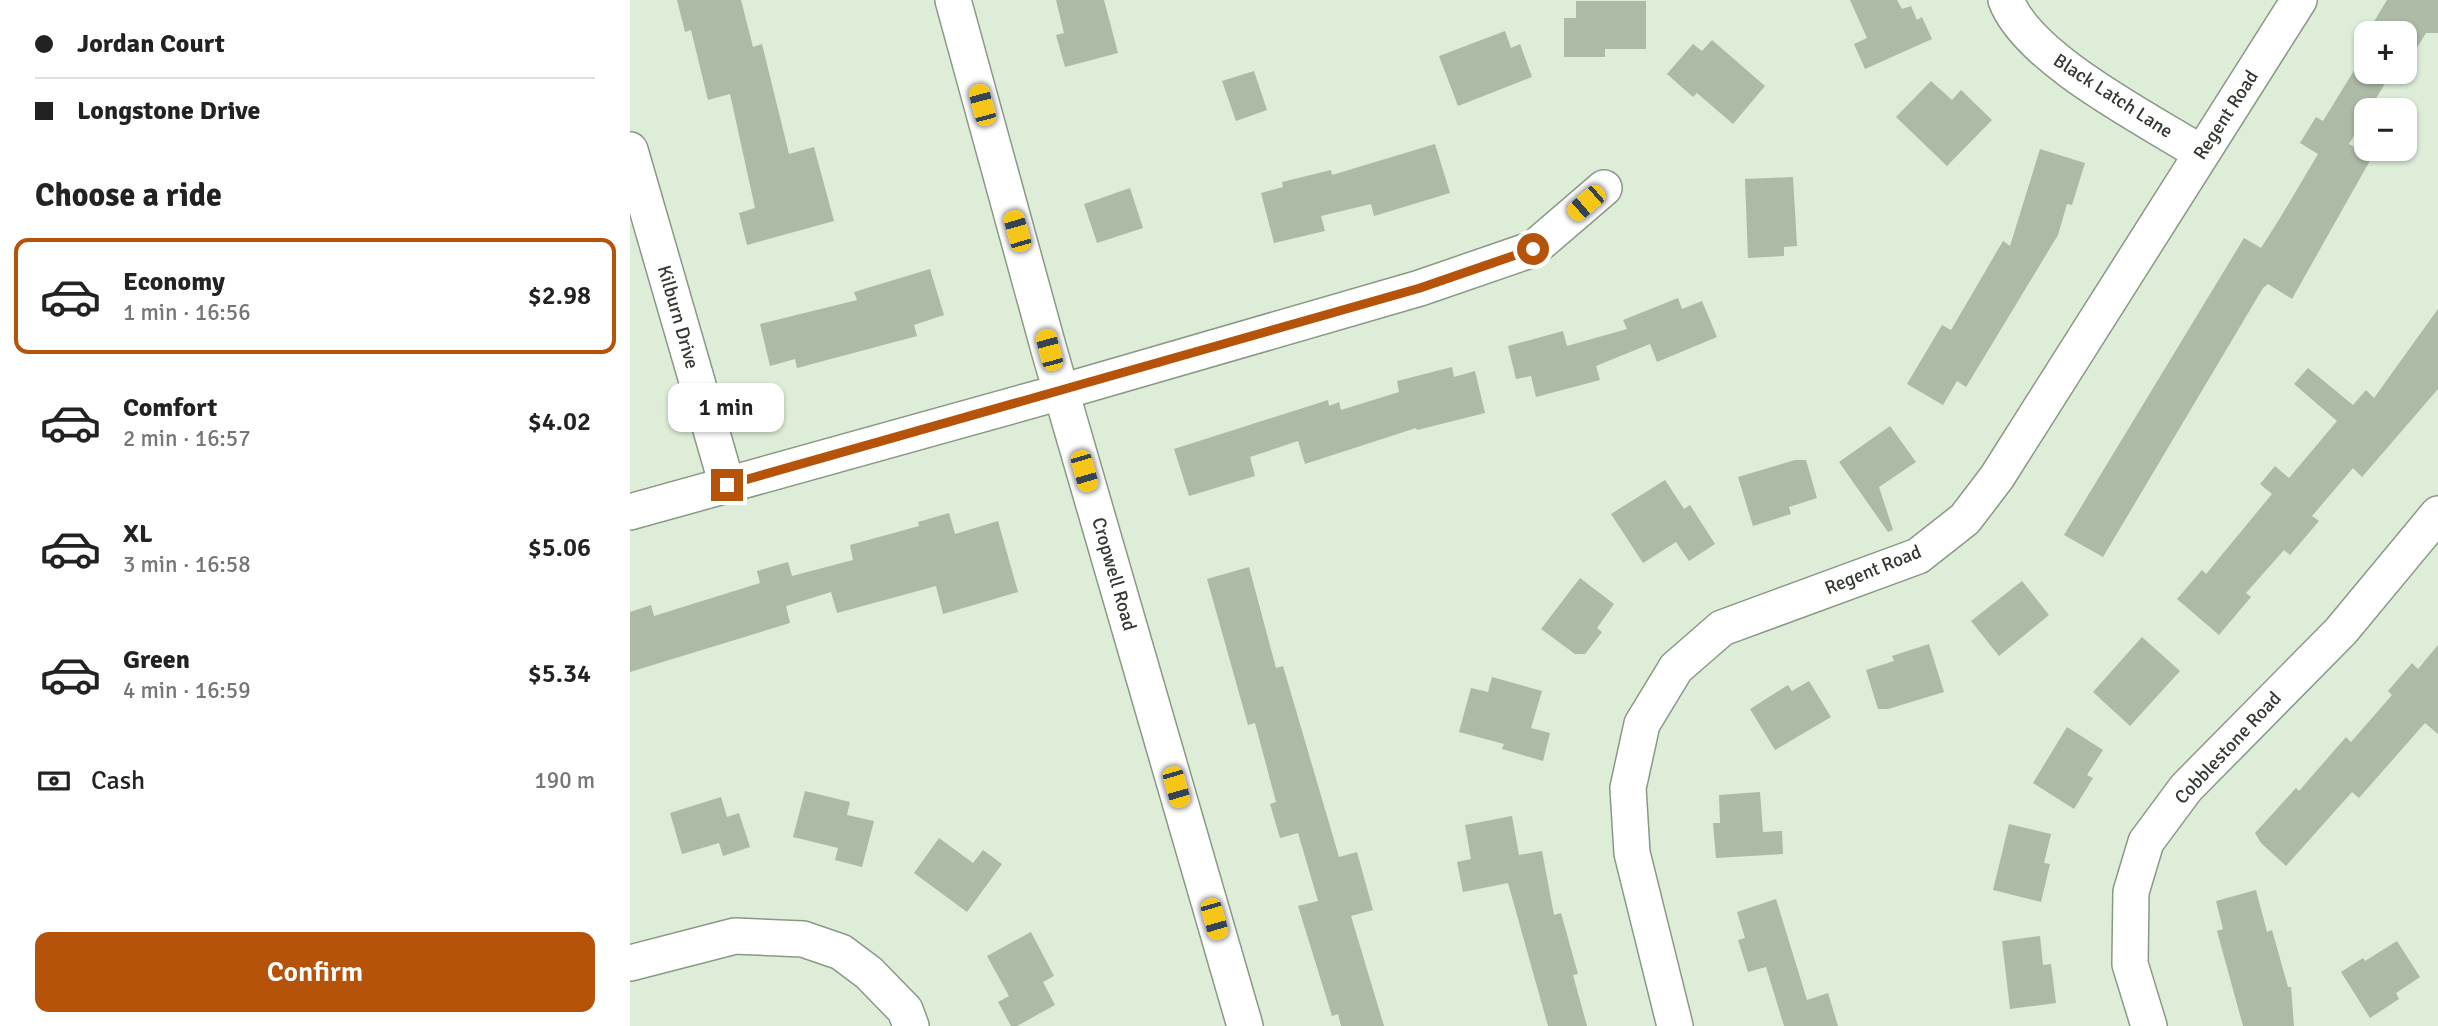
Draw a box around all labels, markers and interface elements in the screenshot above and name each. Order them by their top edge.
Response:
map controls [2354,21,2417,161]
button: + [2354,21,2417,84]
text: Jordan Court [77,28,225,60]
street label: Black Latch Lane [2049,48,2177,144]
street label: Regent Road [2188,66,2264,164]
car [967,82,998,128]
text: Longstone Drive [77,95,260,127]
button: − [2354,98,2417,161]
text: Choose a ride [35,176,222,215]
car [1564,181,1609,225]
car [1002,208,1033,254]
route start [1517,233,1549,265]
street label: Kilburn Drive [652,263,704,371]
icon: car [39,265,102,328]
text: Economy [123,266,225,298]
text: $2.98 [528,280,591,312]
text: 1 min · 16:56 [123,298,251,327]
car [1034,327,1065,373]
callout: 1 min [669,384,785,433]
icon: car [39,391,102,454]
text: Comfort [123,392,217,424]
text: 1 min [698,393,754,422]
text: $4.02 [528,406,591,438]
text: 2 min · 16:57 [123,424,251,453]
car [1069,448,1100,494]
route end [711,469,743,501]
street label: Cropwell Road [1086,515,1142,633]
icon: car [39,517,102,580]
text: XL [123,518,153,550]
text: $5.06 [528,532,591,564]
street label: Regent Road [1821,540,1925,600]
text: 3 min · 16:58 [123,550,251,579]
icon: car [39,643,102,706]
text: Green [123,644,190,676]
text: $5.34 [528,658,591,690]
text: 4 min · 16:59 [123,676,251,705]
street label: Cobblestone Road [2170,687,2286,809]
icon: cash [35,762,73,800]
car [1161,764,1192,810]
text: Cash [91,765,145,797]
text: 190 m [534,766,595,795]
car [1199,896,1230,942]
button: Confirm [35,932,595,1012]

